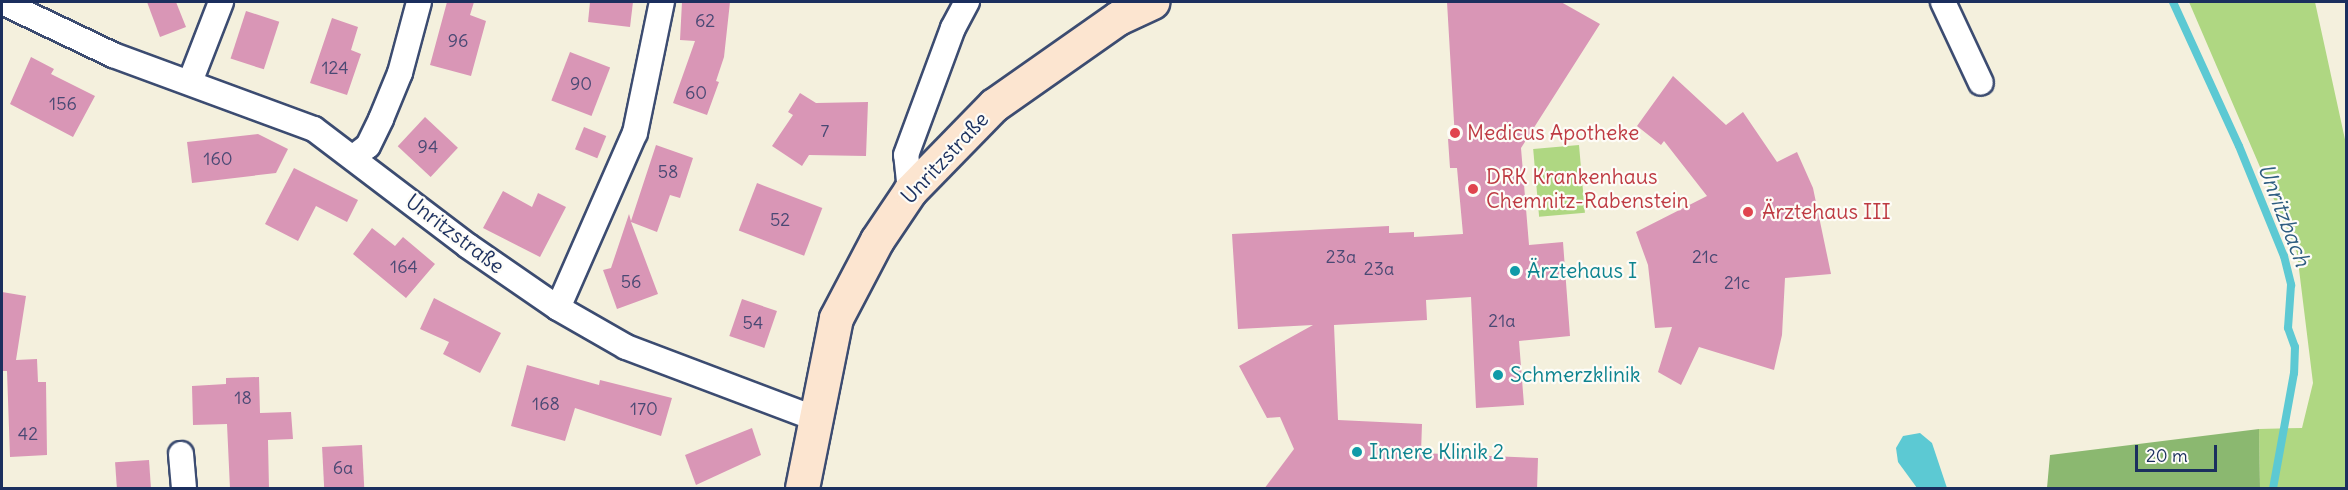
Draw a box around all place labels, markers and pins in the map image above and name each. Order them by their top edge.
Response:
place label: Medicus Apotheke [1467,120,1639,146]
marker: Medicus Apotheke [1448,126,1462,140]
place label: DRK Krankenhaus Chemnitz-Rabenstein [1486,164,1689,214]
marker: DRK Krankenhaus Chemnitz-Rabenstein [1464,180,1482,198]
place label: Ärztehaus III [1762,199,1891,225]
marker: Ärztehaus III [1739,203,1757,221]
place label: Ärztehaus I [1527,258,1637,284]
marker: Ärztehaus I [1508,264,1522,278]
place label: Schmerzklinik [1510,362,1641,388]
marker: Schmerzklinik [1491,368,1505,382]
place label: Innere Klinik 2 [1369,439,1504,465]
marker: Innere Klinik 2 [1350,445,1364,459]

